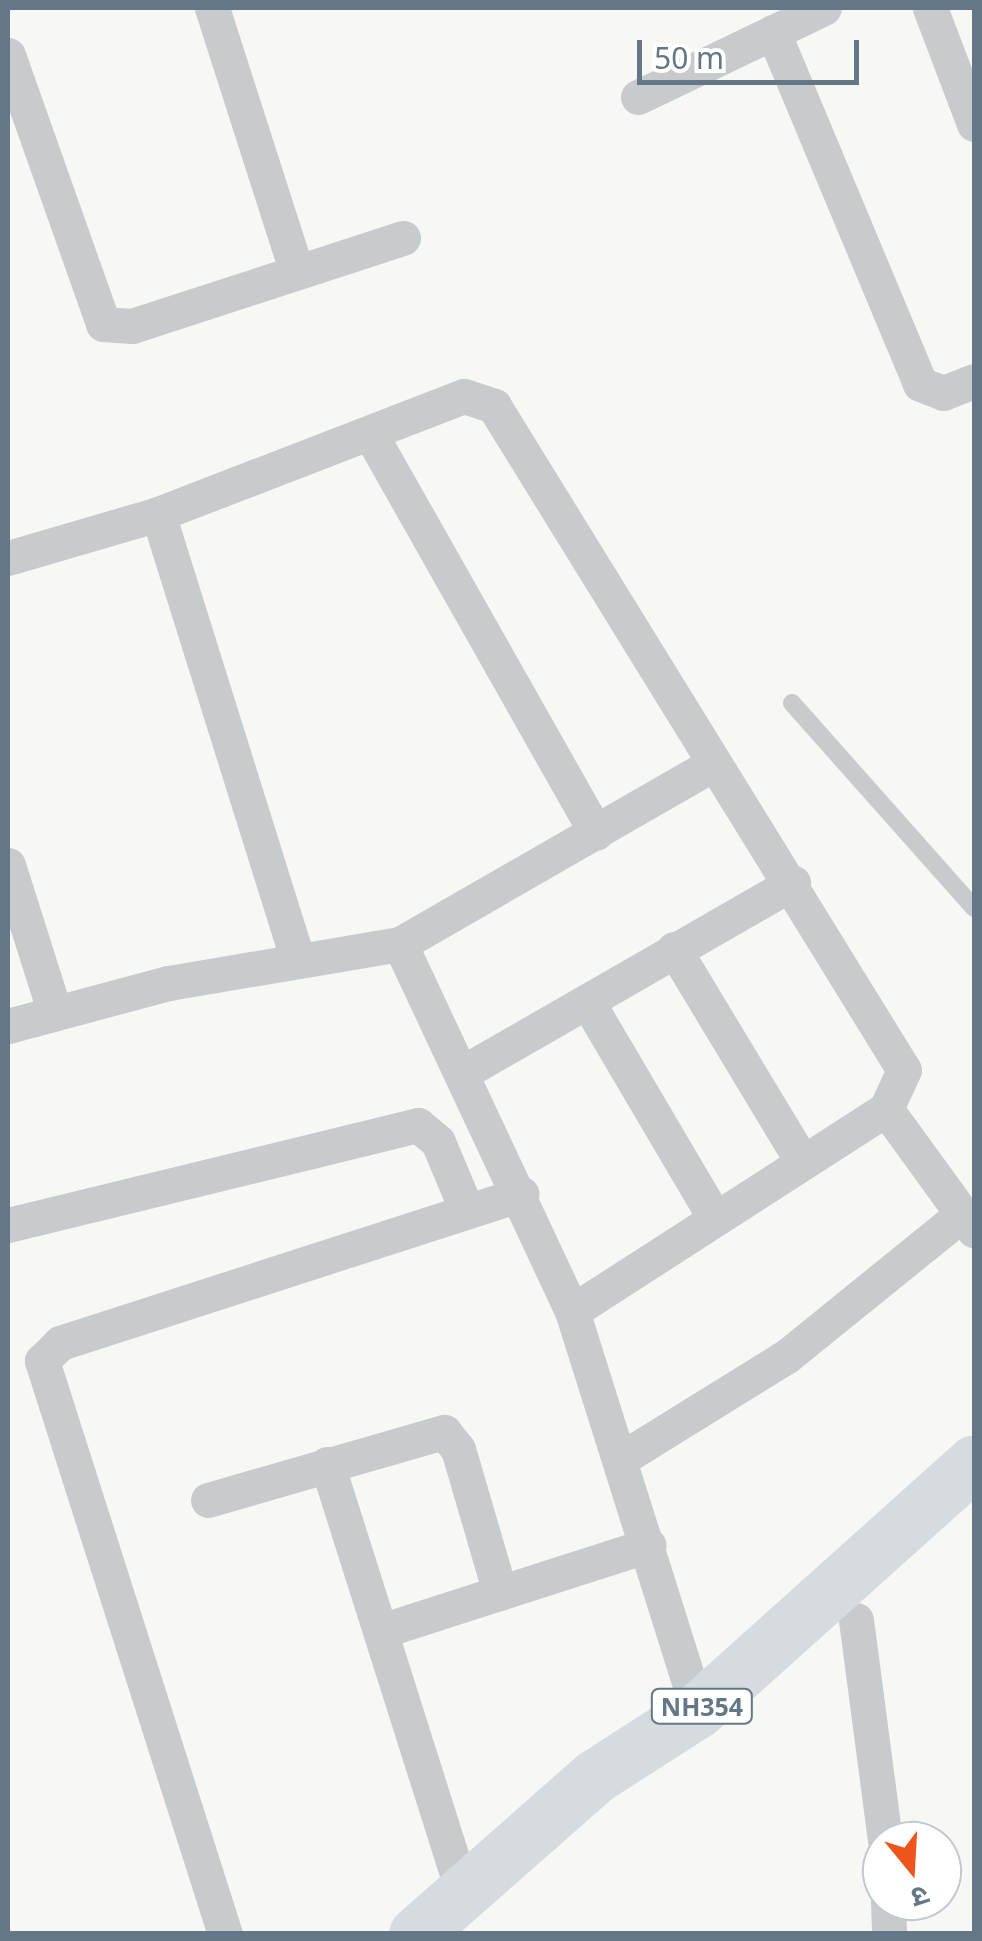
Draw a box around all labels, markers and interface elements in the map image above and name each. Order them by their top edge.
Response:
scale bar [642,20,864,82]
text: 50 m [654,37,724,78]
road number: NH354 [650,1686,754,1726]
north arrow [862,1821,962,1921]
text: उ [907,1877,934,1918]

